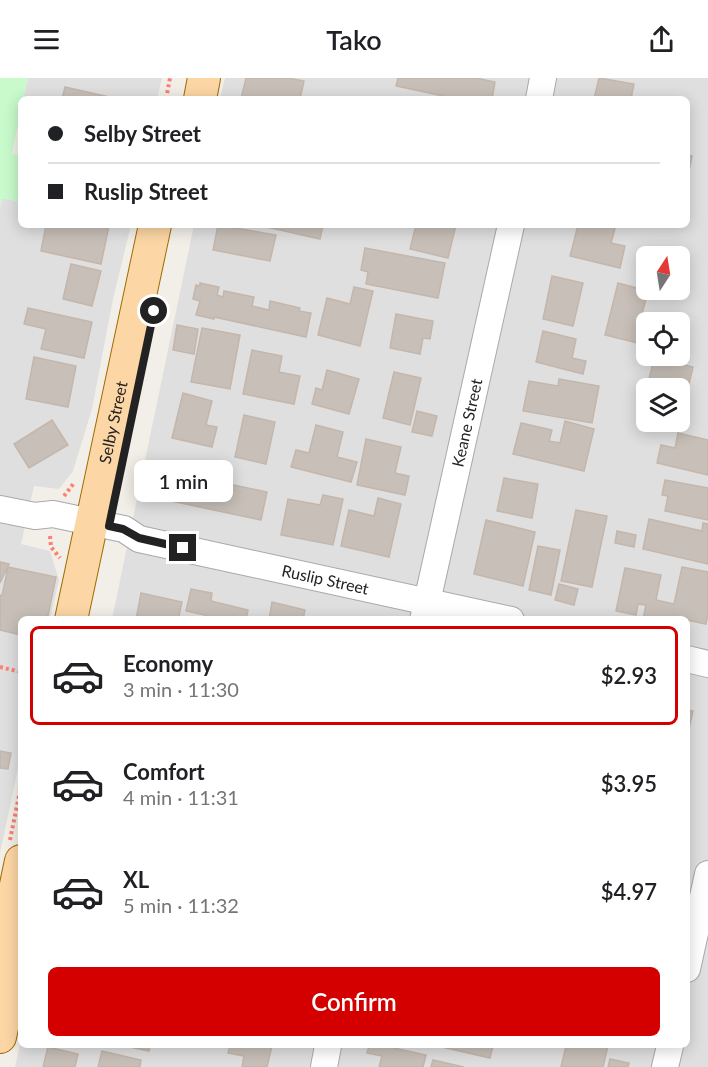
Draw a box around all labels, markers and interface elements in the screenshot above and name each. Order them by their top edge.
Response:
icon: menu [30,23,63,56]
text: Tako [326,23,382,56]
icon: share [645,23,678,56]
text: Selby Street [84,120,201,147]
text: Ruslip Street [84,178,208,205]
north arrow [636,246,690,300]
map controls [636,246,690,432]
route start [140,297,167,324]
button: locate [636,312,690,366]
street label: Keane Street [447,376,486,469]
button: layers [636,378,690,432]
street label: Selby Street [95,379,131,465]
callout: 1 min [134,461,232,503]
text: 1 min [159,469,208,493]
route end [169,534,196,561]
street label: Ruslip Street [280,560,371,598]
icon: car [51,649,105,703]
text: Economy [123,650,213,677]
text: $2.93 [601,662,657,689]
text: 3 min · 11:30 [123,677,239,701]
icon: car [51,757,105,811]
text: Comfort [123,758,205,785]
text: $3.95 [601,770,657,797]
text: 4 min · 11:31 [123,785,239,809]
icon: car [51,865,105,919]
text: XL [123,866,149,893]
text: $4.97 [601,878,657,905]
text: 5 min · 11:32 [123,893,239,917]
button: Confirm [48,967,660,1036]

